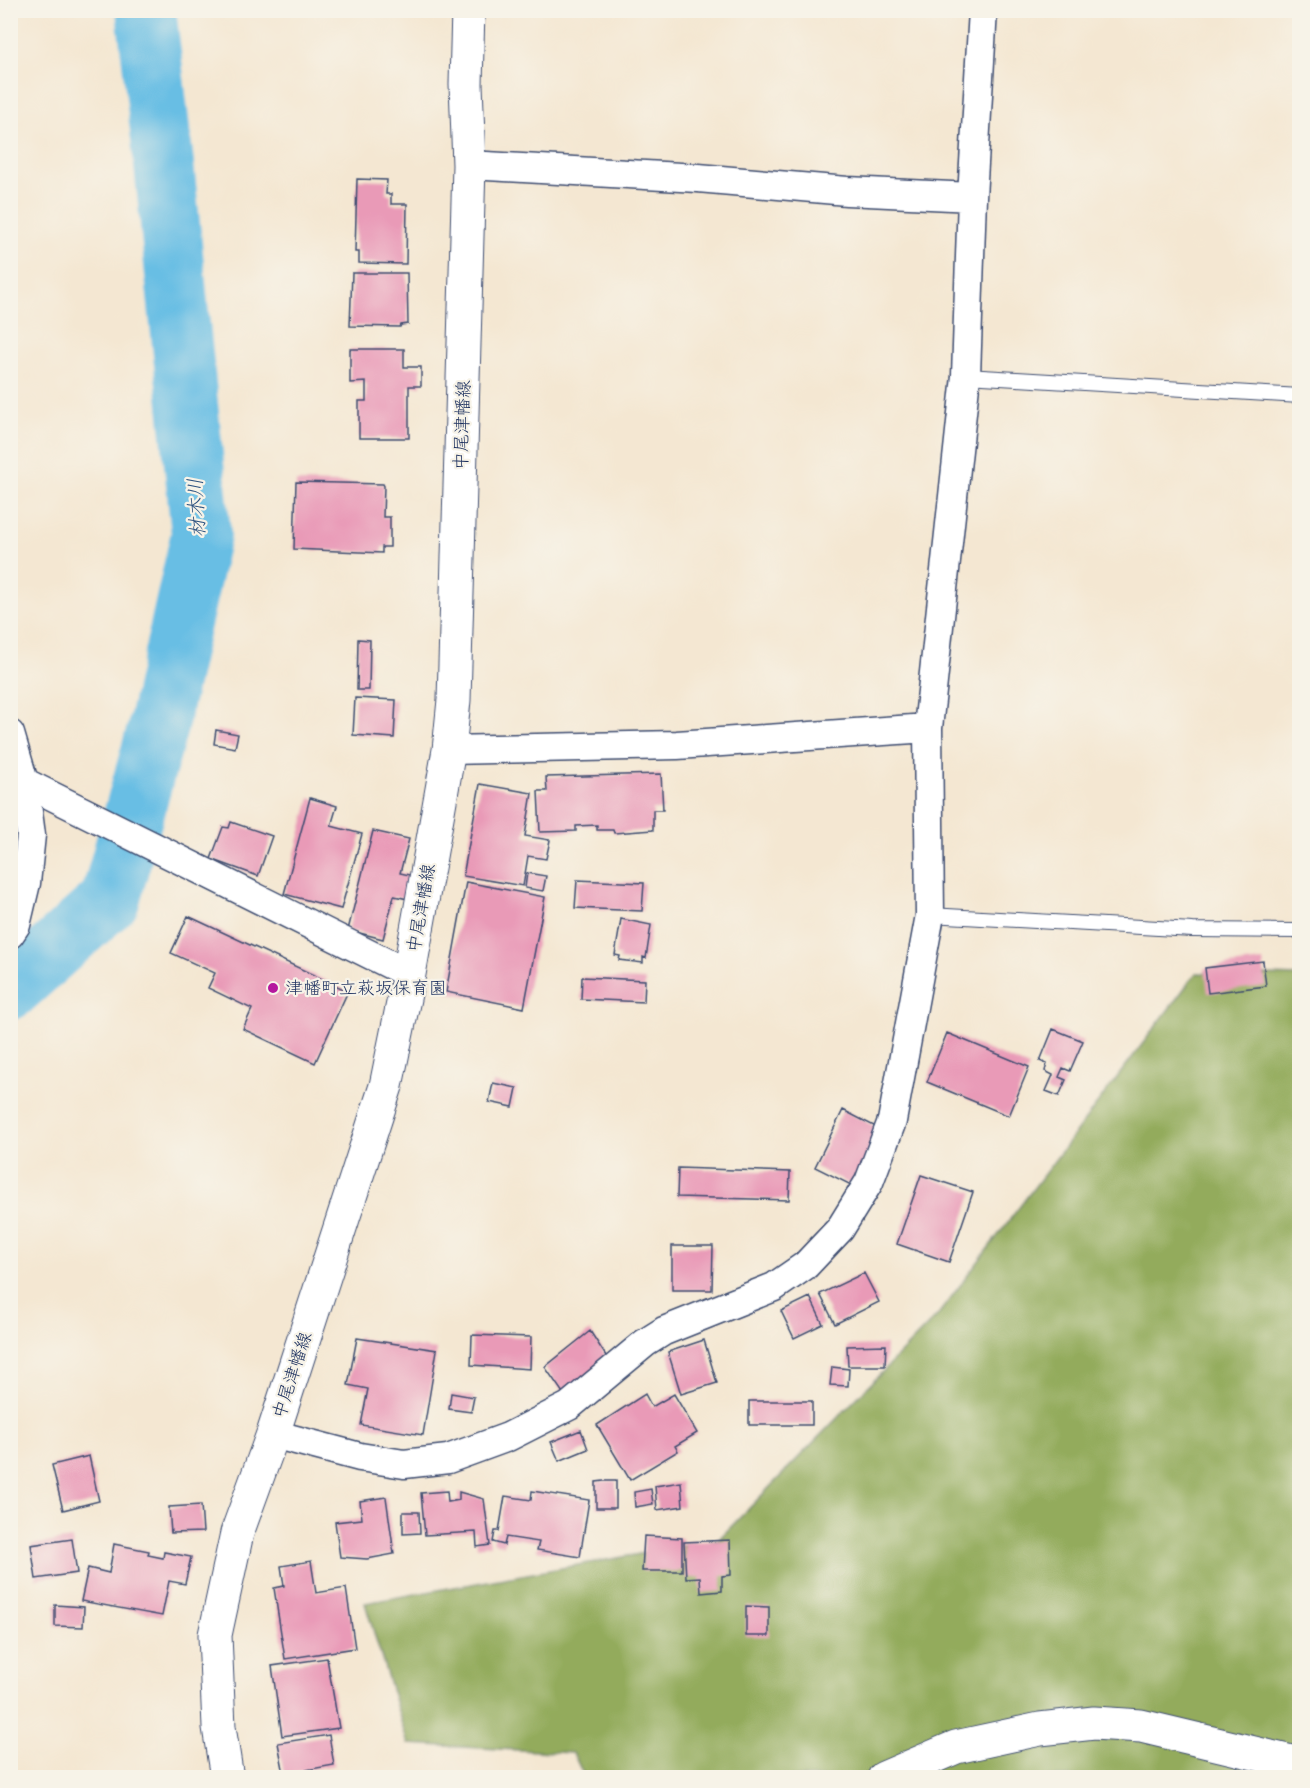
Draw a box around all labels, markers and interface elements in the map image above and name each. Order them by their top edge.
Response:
street label: 中尾津幡線 [450,380,475,470]
water label: 材木川 [183,477,210,539]
street label: 中尾津幡線 [403,862,440,954]
place label: 津幡町立萩坂保育園 [285,978,447,999]
marker: 津幡町立萩坂保育園 [266,981,280,995]
street label: 中尾津幡線 [269,1329,316,1421]

